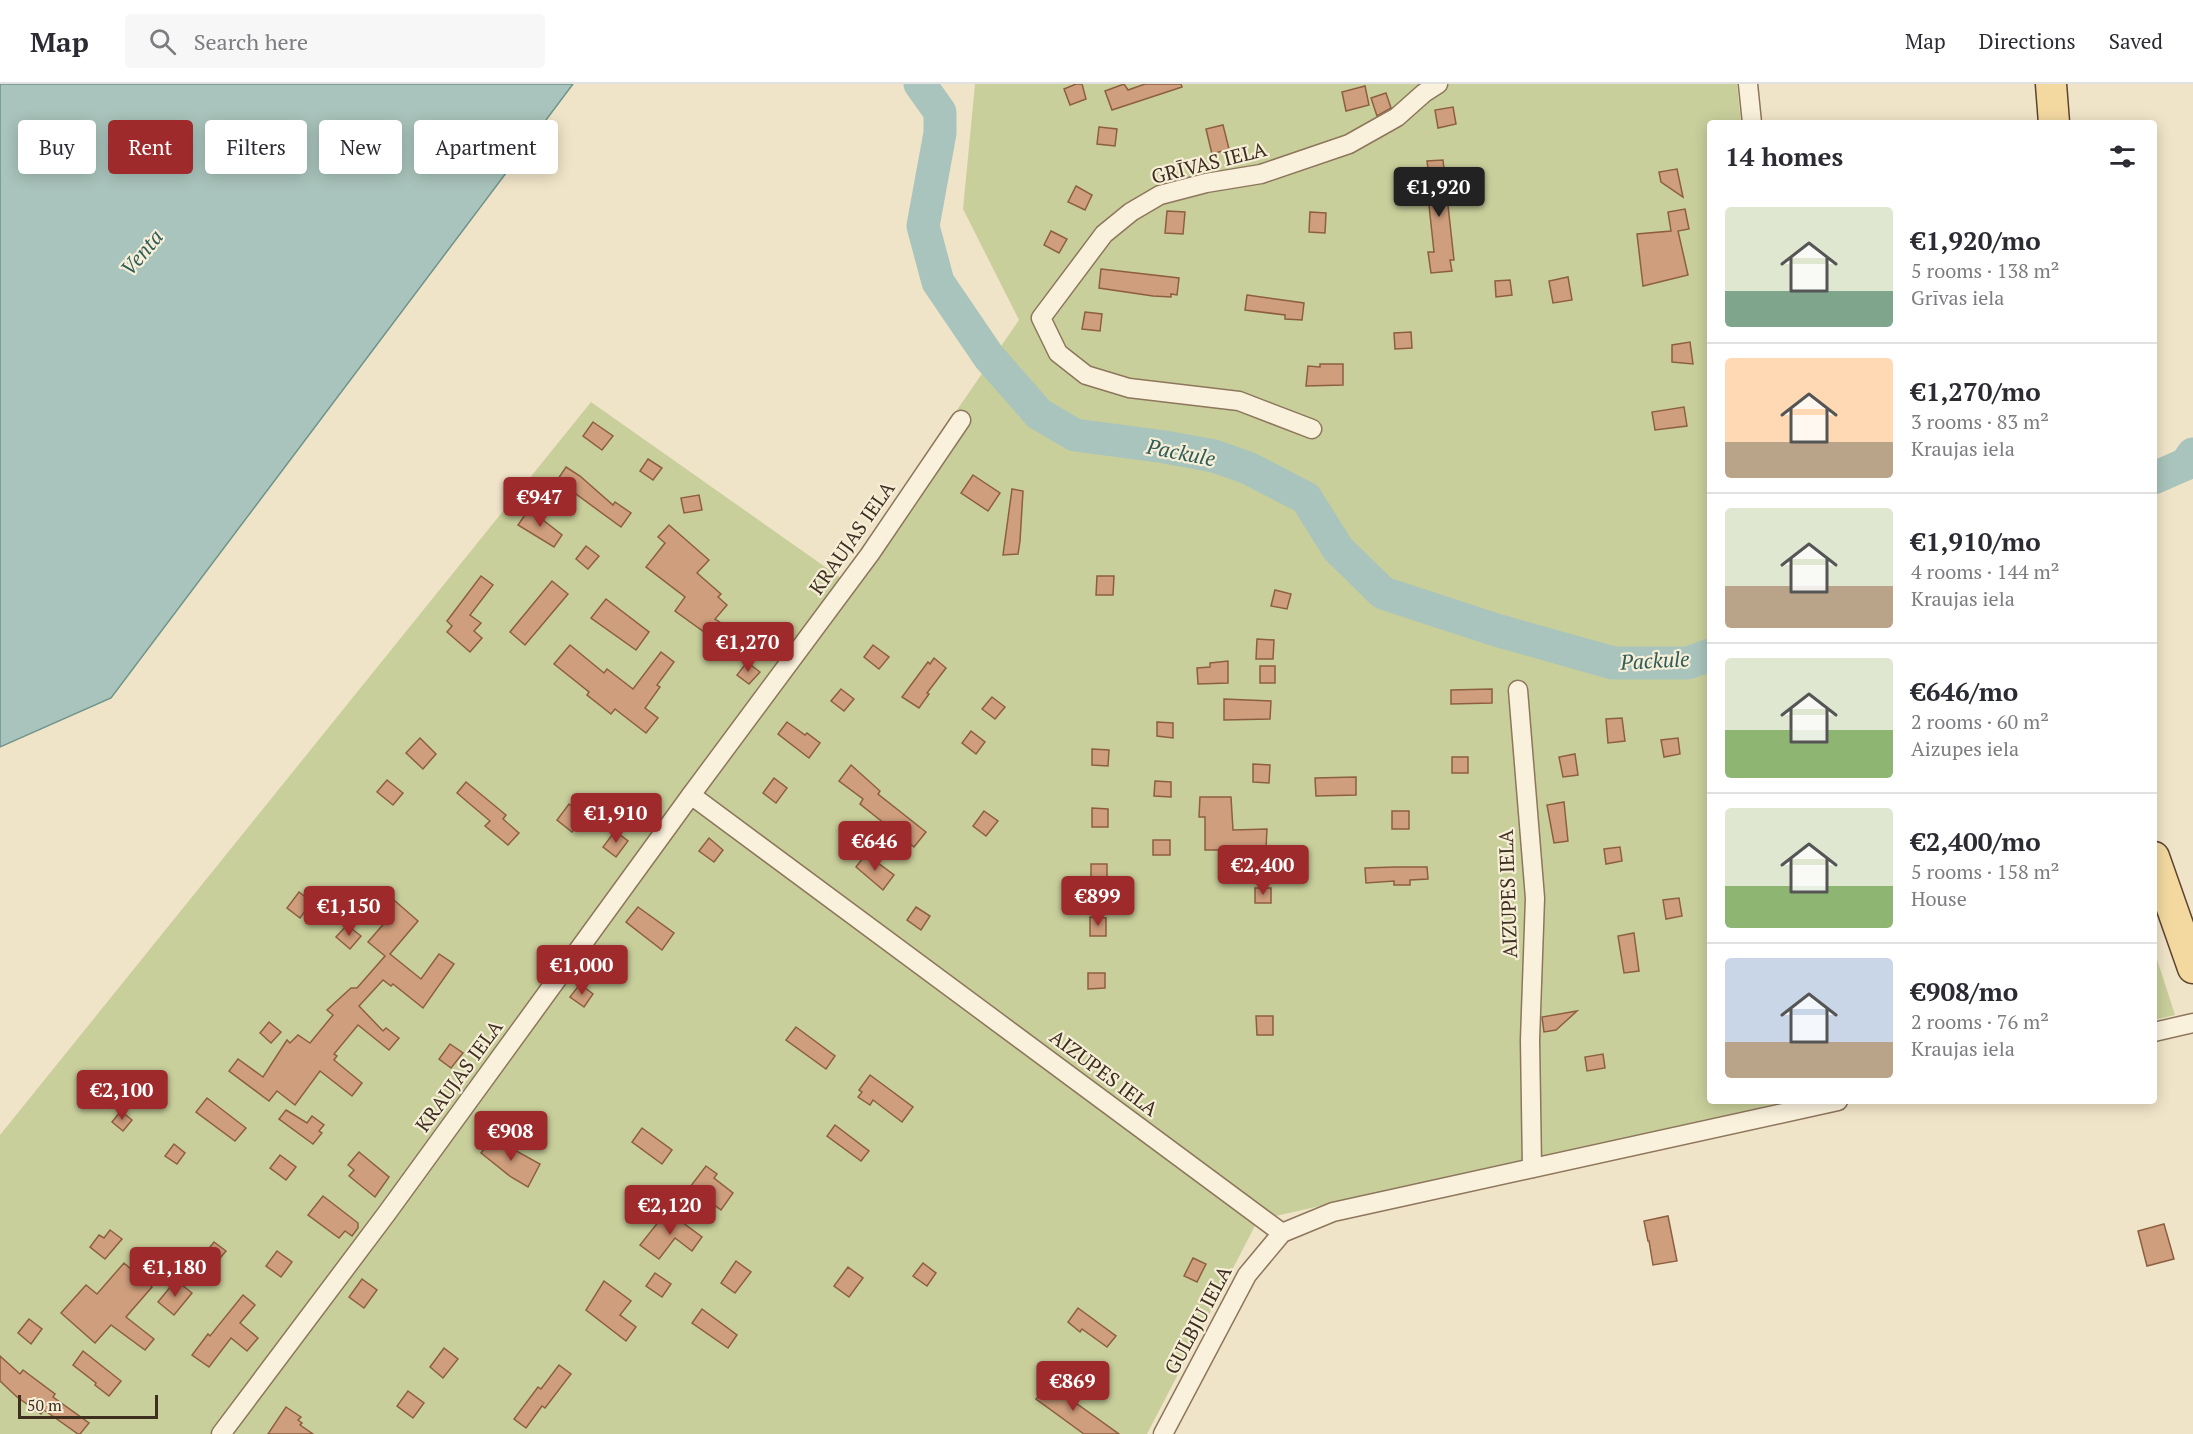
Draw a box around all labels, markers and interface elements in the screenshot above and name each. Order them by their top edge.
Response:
search box [125,14,545,68]
text: Map [30,23,89,60]
icon: search [146,25,179,58]
text: Search here [194,27,308,56]
text: Map [1905,27,1946,55]
text: Directions [1979,27,2076,55]
text: Saved [2109,27,2163,55]
chip: Buy [18,120,96,174]
chip: Rent [108,120,193,174]
chip: Filters [205,120,307,174]
chip: New [319,120,402,174]
chip: Apartment [414,120,558,174]
street label: GRĪVAS IELA [1148,135,1270,190]
text: 14 homes [1725,139,1843,173]
icon: filters [2106,140,2139,173]
pin: €1,920 [1390,167,1488,218]
text: €1,920 [1408,173,1470,200]
water label: Venta [114,223,169,281]
text: €1,920/mo [1911,223,2041,257]
icon: home [1773,231,1845,303]
text: 5 rooms · 138 m² [1911,257,2059,284]
text: Grīvas iela [1911,284,2004,311]
text: €1,270/mo [1911,374,2041,408]
icon: home [1773,382,1845,454]
text: 3 rooms · 83 m² [1911,408,2049,435]
water label: Packule [1144,431,1218,472]
text: Kraujas iela [1911,435,2015,462]
street label: KRAUJAS IELA [803,476,901,600]
pin: €947 [504,477,576,528]
text: €947 [517,483,563,510]
text: €1,910/mo [1911,524,2041,558]
icon: home [1773,532,1845,604]
text: 4 rooms · 144 m² [1911,558,2059,585]
text: Kraujas iela [1911,585,2015,612]
pin: €1,270 [699,622,797,673]
text: €1,270 [717,628,779,655]
water label: Packule [1619,644,1691,676]
text: €646/mo [1911,674,2018,708]
icon: home [1773,682,1845,754]
text: 2 rooms · 60 m² [1911,708,2049,735]
text: Aizupes iela [1911,735,2019,762]
pin: €1,910 [567,793,665,844]
text: €1,910 [585,799,647,826]
pin: €646 [839,821,911,872]
text: €2,400/mo [1911,824,2041,858]
text: €646 [852,827,898,854]
street label: AIZUPES IELA [1492,829,1523,959]
icon: home [1773,832,1845,904]
pin: €2,400 [1214,845,1312,896]
text: €2,400 [1232,851,1294,878]
text: 5 rooms · 158 m² [1911,858,2059,885]
pin: €899 [1062,876,1134,927]
text: €899 [1075,882,1121,909]
text: House [1911,885,1967,912]
pin: €1,150 [300,886,398,937]
text: €1,150 [318,892,380,919]
pin: €1,000 [533,945,631,996]
text: €1,000 [551,951,613,978]
text: €908/mo [1911,974,2018,1008]
icon: home [1773,982,1845,1054]
text: 2 rooms · 76 m² [1911,1008,2049,1035]
street label: KRAUJAS IELA [409,1014,509,1137]
street label: AIZUPES IELA [1045,1023,1164,1122]
text: Kraujas iela [1911,1035,2015,1062]
pin: €2,100 [73,1070,171,1121]
text: €2,100 [91,1076,153,1103]
pin: €908 [475,1111,547,1162]
text: €908 [488,1117,534,1144]
pin: €2,120 [621,1185,719,1236]
text: €2,120 [639,1191,701,1218]
pin: €1,180 [126,1247,224,1298]
text: €1,180 [144,1253,206,1280]
street label: GULBJU IELA [1158,1261,1238,1379]
pin: €869 [1037,1361,1109,1412]
text: €869 [1050,1367,1096,1394]
scale bar [18,1392,158,1420]
text: 50 m [27,1394,62,1416]

